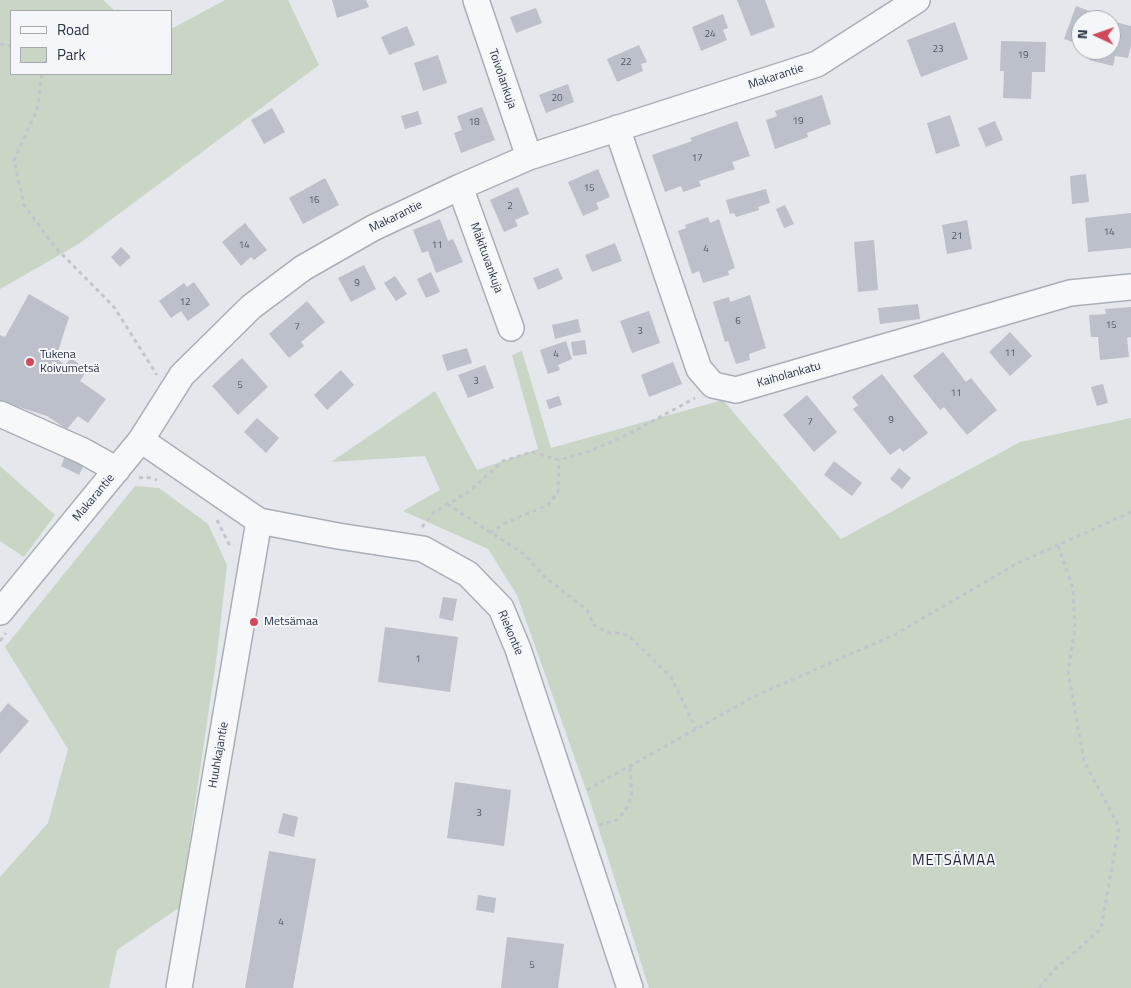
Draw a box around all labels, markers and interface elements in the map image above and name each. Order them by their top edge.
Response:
legend [10,10,172,75]
north arrow [1071,10,1121,60]
text: Road [57,18,89,41]
house number: 24 [704,29,716,41]
text: N [1071,29,1092,40]
text: Park [57,43,86,66]
house number: 23 [932,44,944,56]
street label: Toivolankuja [485,47,519,111]
house number: 19 [1017,50,1029,62]
house number: 22 [620,57,632,69]
street label: Makarantie [747,61,805,93]
house number: 20 [551,93,563,105]
house number: 19 [792,116,804,128]
house number: 18 [468,117,480,129]
house number: 17 [691,153,703,165]
house number: 15 [583,183,595,195]
house number: 16 [308,195,320,207]
street label: Makarantie [367,198,425,236]
house number: 2 [507,201,513,213]
street label: Mäkituvankuja [467,221,505,295]
house number: 14 [1103,227,1115,239]
house number: 21 [951,231,963,243]
house number: 14 [238,240,250,252]
house number: 11 [431,240,443,252]
house number: 4 [703,244,709,256]
house number: 9 [354,278,360,290]
house number: 12 [179,297,191,309]
house number: 6 [735,316,741,328]
house number: 15 [1105,320,1117,332]
house number: 7 [294,322,300,334]
house number: 3 [637,326,643,338]
place label: Tukena Koivumetsä [40,348,100,376]
house number: 11 [1004,348,1016,360]
house number: 4 [553,349,559,361]
marker: Tukena Koivumetsä [24,356,36,368]
street label: Kaiholankatu [755,359,823,391]
house number: 3 [473,376,479,388]
house number: 5 [237,380,243,392]
house number: 11 [950,388,962,400]
house number: 9 [888,415,894,427]
house number: 7 [807,417,813,429]
street label: Makarantie [70,471,118,525]
street label: Riekontie [494,608,526,658]
place label: Metsämaa [264,615,318,629]
marker: Metsämaa [248,616,260,628]
house number: 1 [415,654,421,666]
street label: Huuhkajantie [206,721,232,789]
house number: 3 [476,808,482,820]
district label: METSÄMAA [911,852,997,870]
house number: 4 [278,917,284,929]
house number: 5 [529,960,535,972]

